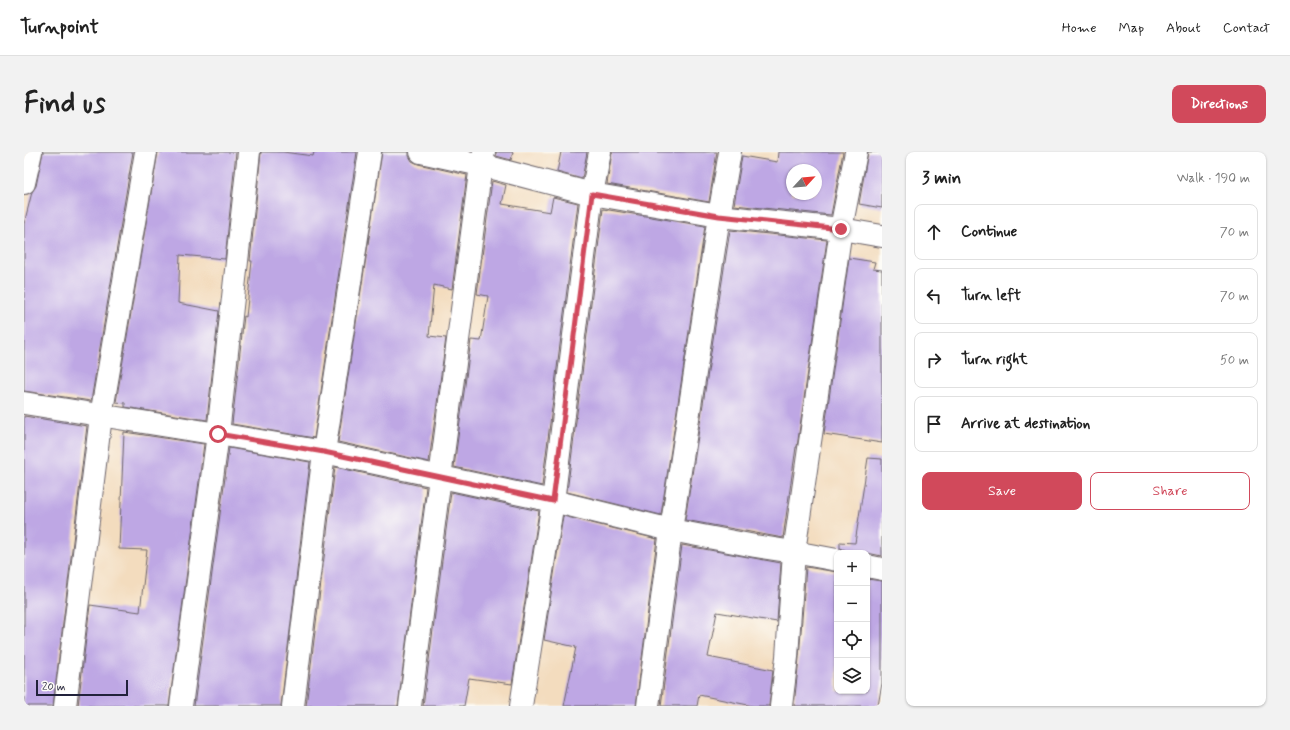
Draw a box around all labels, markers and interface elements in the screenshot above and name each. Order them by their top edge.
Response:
text: Turnpoint [20,15,99,40]
text: Home [1062,19,1096,37]
text: Map [1118,19,1144,37]
text: About [1166,19,1201,37]
text: Contact [1223,19,1270,37]
button: Directions [1172,85,1266,123]
text: Find us [24,86,105,123]
north arrow [786,164,822,200]
text: 3 min [922,167,961,189]
text: Walk · 190 m [1177,170,1250,187]
route end [832,220,850,238]
icon: ahead [923,221,945,243]
text: Continue [961,222,1017,242]
text: 70 m [1220,224,1249,241]
icon: left [923,285,945,307]
text: Turn left [961,286,1021,306]
text: 70 m [1220,288,1249,305]
icon: right [923,349,945,371]
text: Turn right [961,350,1028,370]
text: 50 m [1220,352,1249,369]
icon: arrive [923,413,945,435]
text: Arrive at destination [961,414,1090,434]
route start [209,425,227,443]
button: Save [922,472,1082,510]
button: Share [1090,472,1250,510]
map controls [834,550,870,694]
button: + [834,550,870,586]
button: − [834,586,870,622]
button: locate [834,622,870,658]
button: layers [834,658,870,694]
scale bar [36,678,128,697]
text: 20 m [42,680,65,694]

